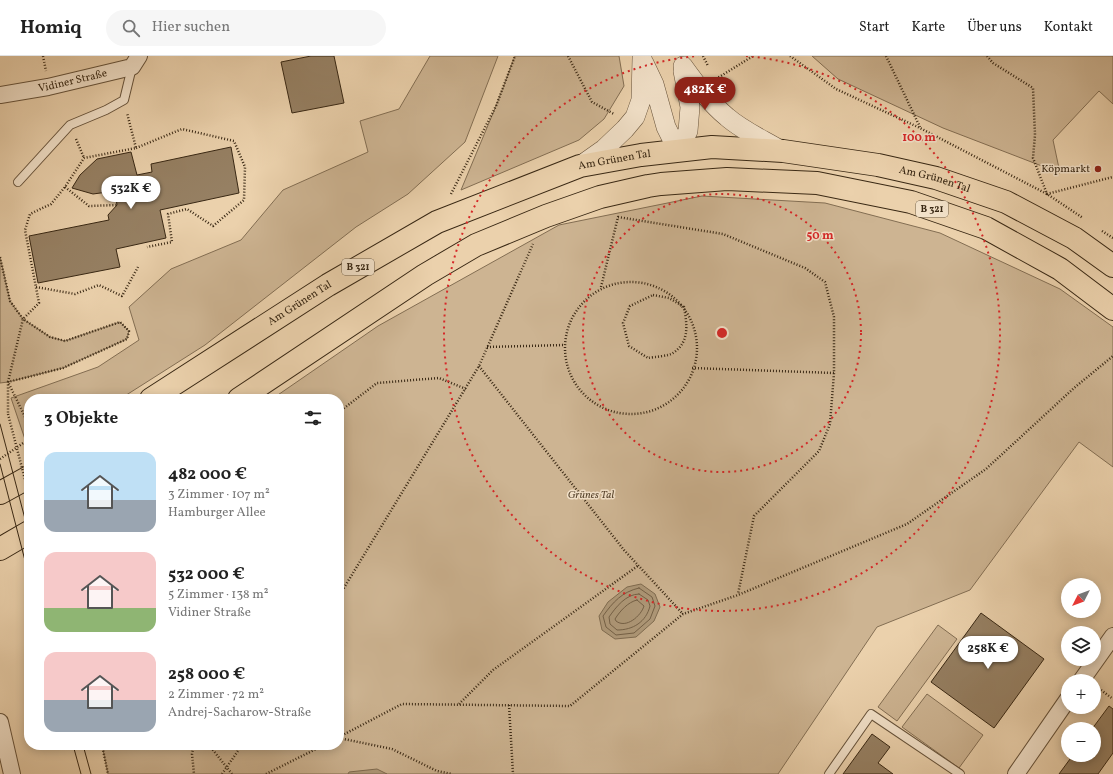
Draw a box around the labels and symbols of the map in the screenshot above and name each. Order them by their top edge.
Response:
street label: Vidiner Straße [37,66,109,96]
pin: 482K € [672,77,738,111]
text: 100 m [902,130,936,146]
street label: Am Grünen Tal [577,146,651,174]
street label: Am Grünen Tal [898,162,972,197]
place label: Köpmarkt [1041,162,1090,177]
marker: Köpmarkt [1093,164,1103,174]
pin: 532K € [98,176,164,210]
road number: B 321 [916,201,948,217]
text: 50 m [806,228,834,244]
road number: B 321 [342,259,374,275]
street label: Am Grünen Tal [265,277,334,329]
centre of rings [715,326,729,340]
park label: Grünes Tal [568,488,614,503]
north arrow [1061,578,1101,618]
pin: 258K € [955,636,1021,670]

